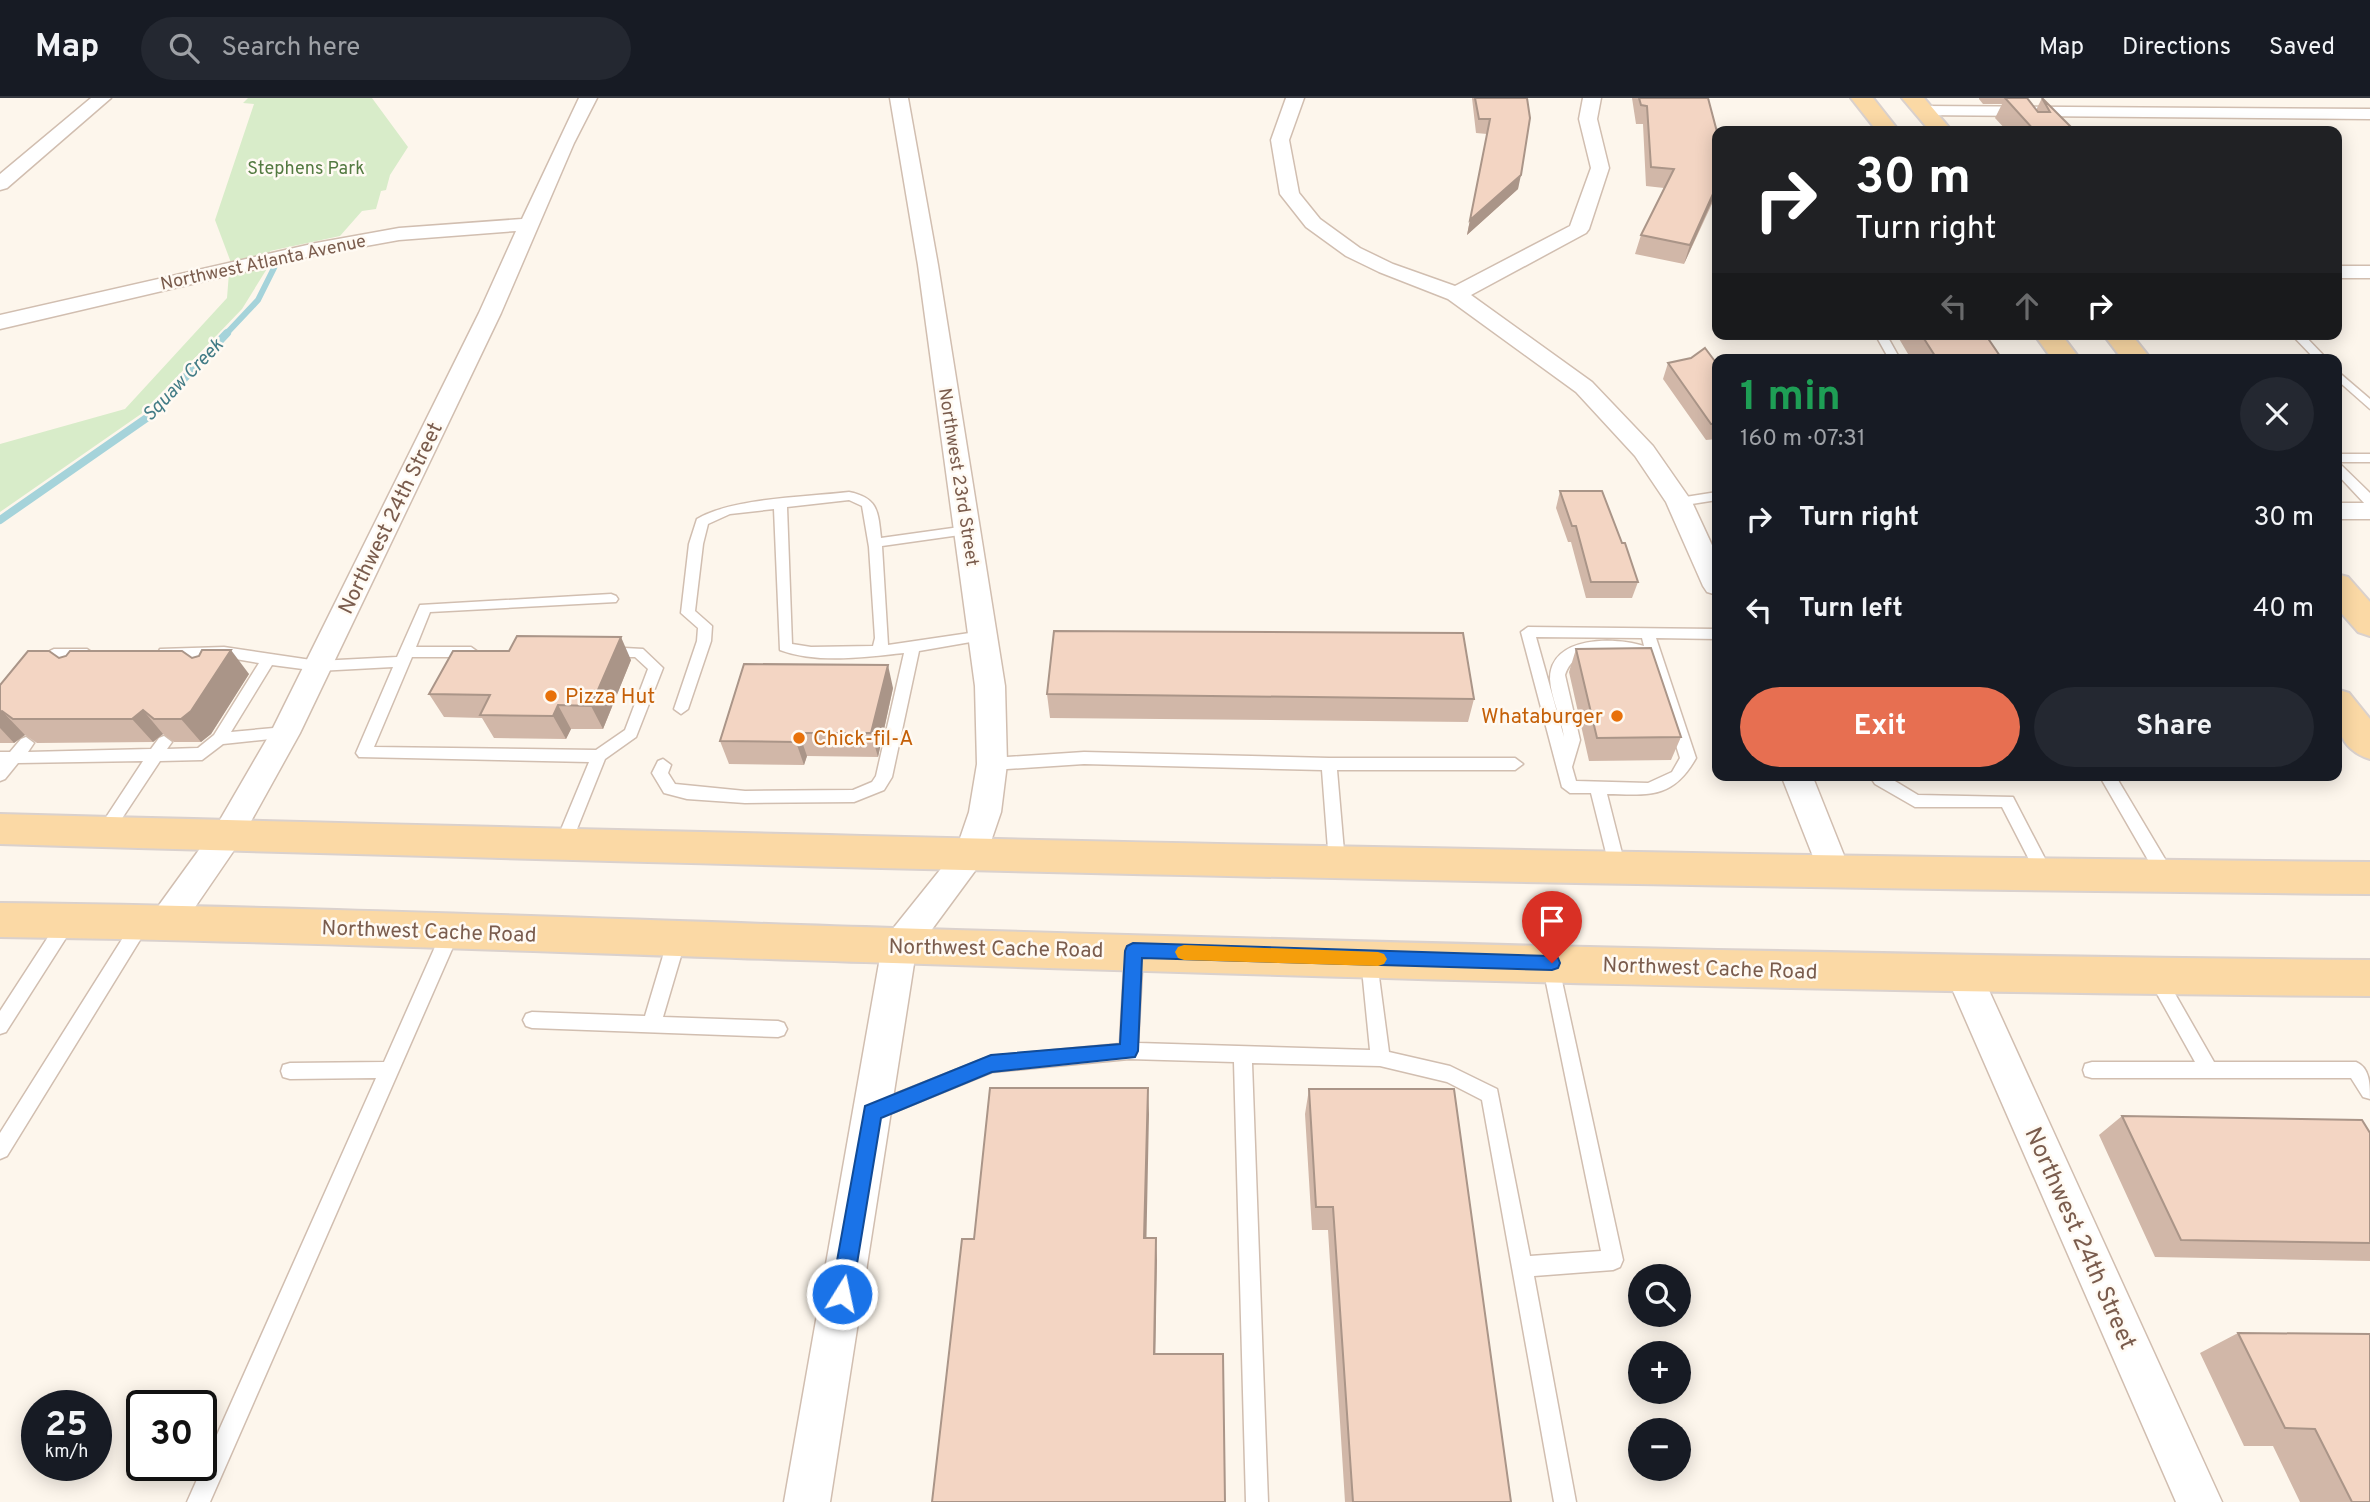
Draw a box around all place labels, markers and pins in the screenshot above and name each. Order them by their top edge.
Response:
place label: Pizza Hut [565,684,655,711]
marker: Pizza Hut [543,688,559,704]
place label: Whataburger [1481,704,1603,731]
marker: Whataburger [1609,708,1625,724]
place label: Chick-fil-A [813,726,913,753]
marker: Chick-fil-A [791,730,807,746]
pin [1522,891,1582,963]

